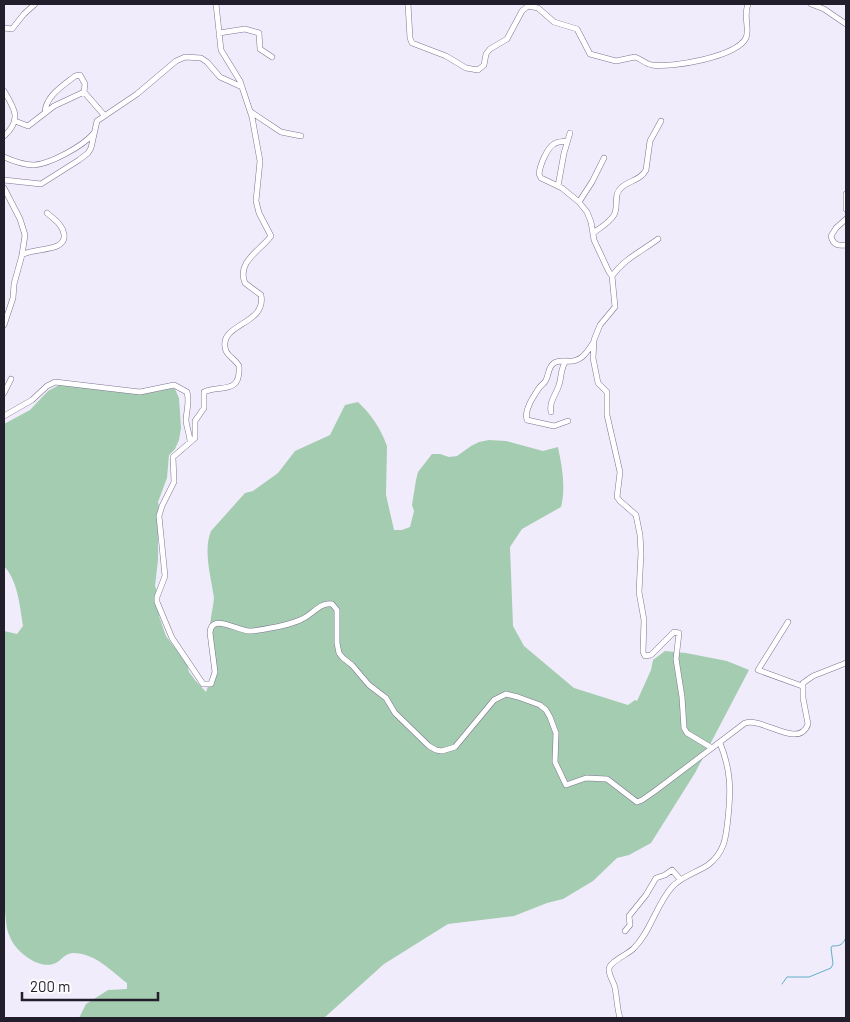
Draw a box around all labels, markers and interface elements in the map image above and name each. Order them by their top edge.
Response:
scale bar [22,970,159,1002]
text: 200 m [30,977,70,995]

